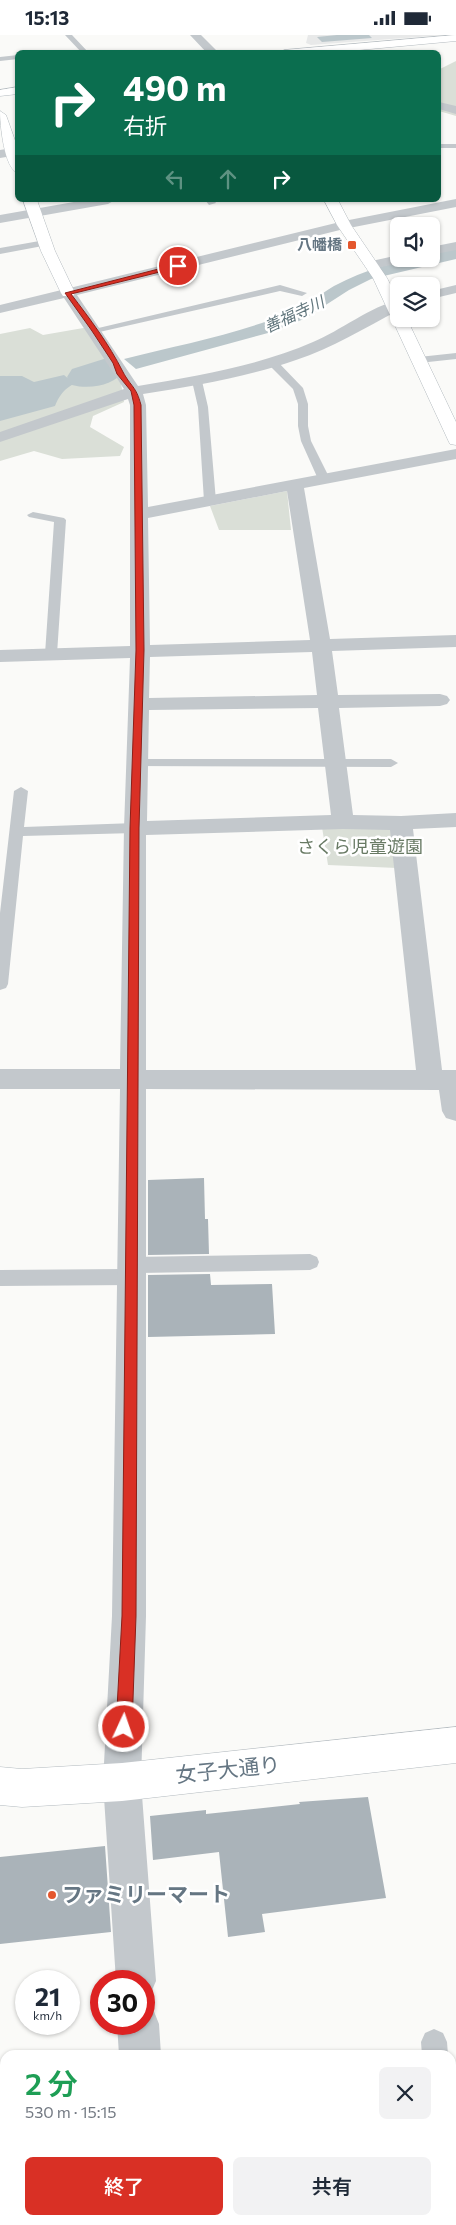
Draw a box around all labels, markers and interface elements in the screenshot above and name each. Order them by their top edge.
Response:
text: 15:13 [25,6,69,29]
text: 490 m [123,65,227,108]
icon: right [40,70,105,135]
text: 右折 [123,112,167,139]
icon: left [161,165,189,193]
icon: ahead [214,165,242,193]
icon: right [267,165,295,193]
map controls [390,217,440,327]
button: sound [390,217,440,267]
place label: 八幡橋 [297,235,343,253]
marker: 八幡橋 [346,239,358,251]
pin [157,245,199,287]
icon: arrive [164,252,192,280]
button: layers [390,277,440,327]
water label: 善福寺川 [261,291,329,336]
park label: さくら児童遊園 [297,835,423,857]
position arrow [97,1700,149,1752]
street label: 女子大通り [174,1751,281,1786]
place label: ファミリーマート [62,1881,230,1906]
marker: ファミリーマート [46,1889,58,1901]
speed limit sign: 30 [90,1970,155,2035]
text: 21 [35,1981,60,2011]
text: km/h [33,2008,62,2022]
text: 2 分 [25,2064,78,2101]
button: close [379,2067,431,2119]
text: 530 m · 15:15 [25,2102,117,2121]
button: 終了 [25,2157,223,2215]
button: 共有 [233,2157,431,2215]

